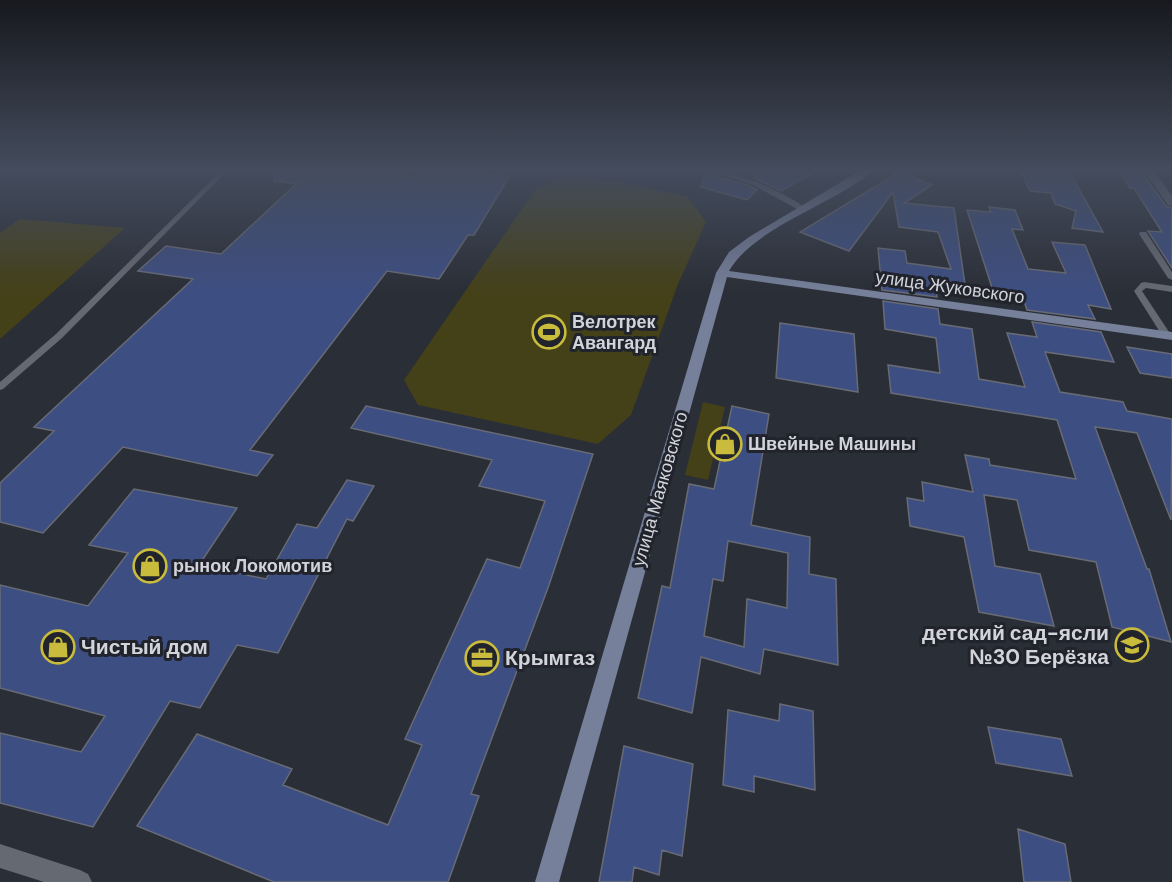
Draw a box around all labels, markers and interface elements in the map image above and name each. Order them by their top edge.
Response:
street label: улица Жуковского [874,265,1026,309]
place label: Велотрек Авангард [572,310,657,355]
sports icon: Велотрек Авангард [531,314,567,350]
street label: улица Маяковского [626,409,694,569]
shop icon: Швейные Машины [707,426,743,462]
place label: Швейные Машины [748,432,916,456]
shop icon: рынок Локомотив [132,548,168,584]
place label: рынок Локомотив [173,554,332,578]
place label: детский сад-ясли №30 Берёзка [922,619,1109,671]
school or university icon: детский сад-ясли №30 Берёзка [1114,627,1150,663]
shop icon: Чистый дом [40,629,76,665]
place label: Чистый дом [81,633,208,661]
office icon: Крымгаз [464,640,500,676]
place label: Крымгаз [505,644,595,672]

